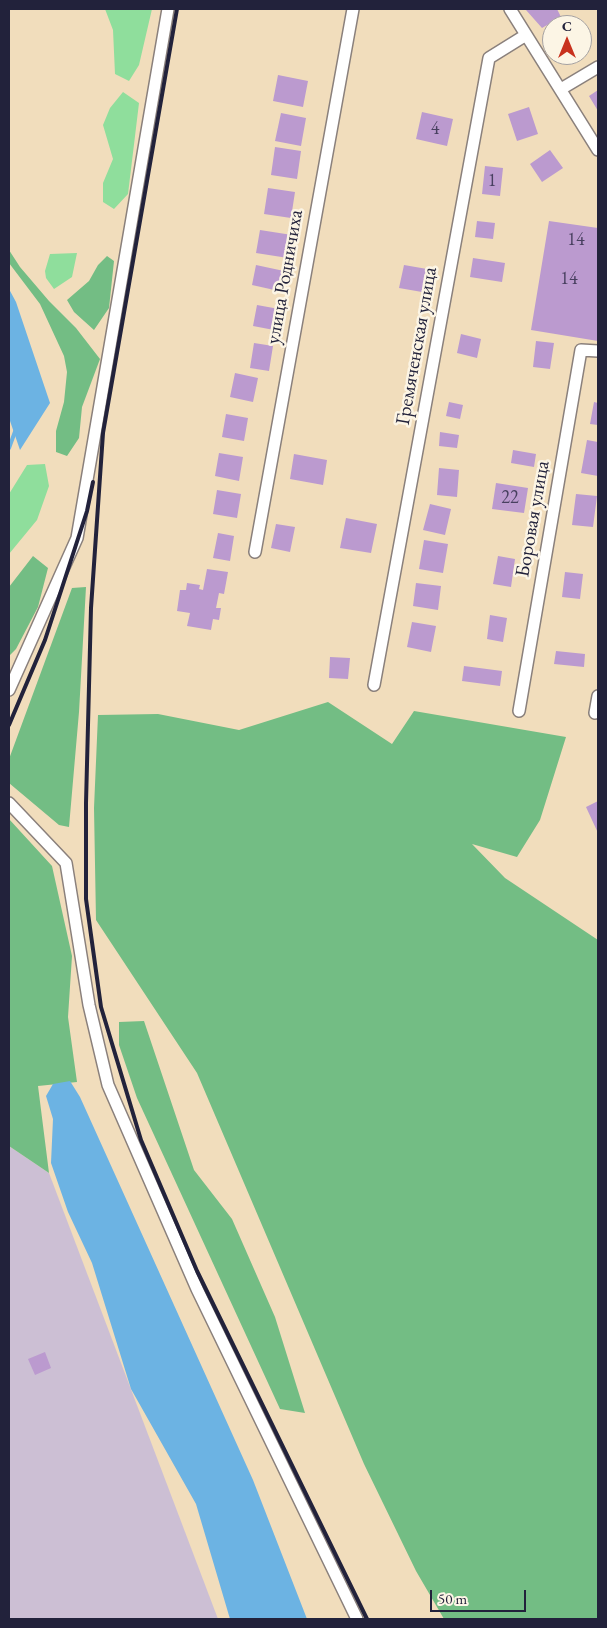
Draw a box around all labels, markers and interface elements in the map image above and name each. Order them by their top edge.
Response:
north arrow [542,15,592,65]
text: С [562,17,572,35]
house number: 4 [431,118,439,140]
house number: 1 [488,170,496,192]
street label: улица Родничиха [261,208,309,346]
house number: 14 [567,229,585,251]
street label: Гремяченская улица [391,265,443,427]
house number: 14 [560,268,578,290]
street label: Боровая улица [511,459,555,579]
house number: 22 [501,487,519,509]
scale bar [432,1580,528,1612]
text: 50 m [438,1589,467,1608]

